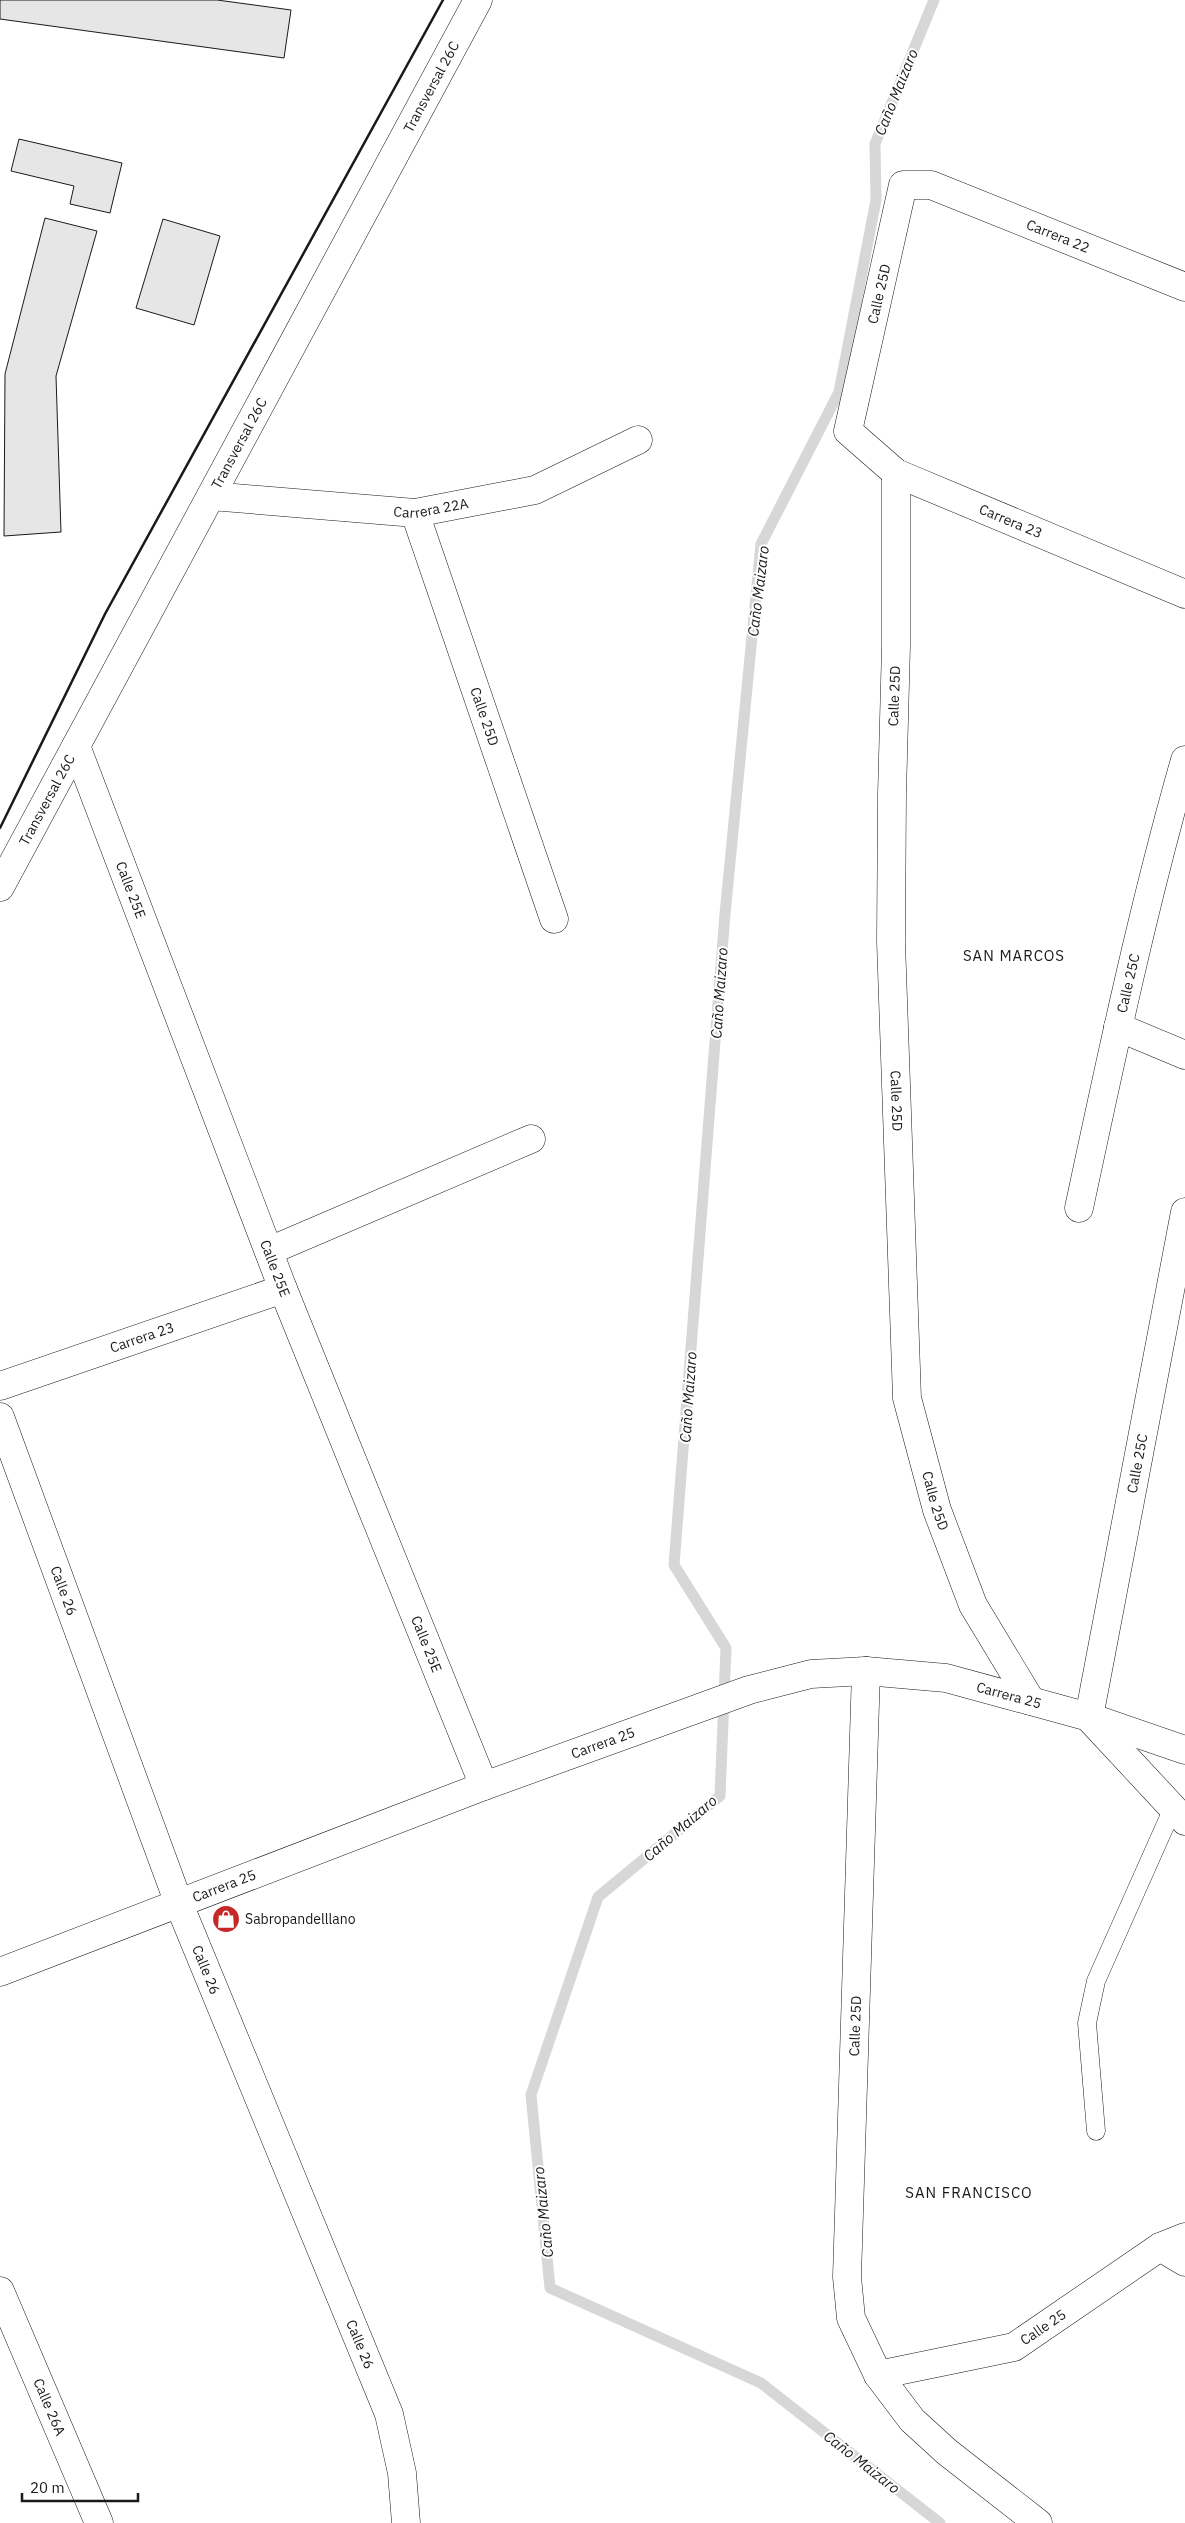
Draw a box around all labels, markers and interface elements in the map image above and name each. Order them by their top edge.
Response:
street label: Transversal 26C [399,38,463,136]
water label: Caño Maizaro [870,46,922,138]
street label: Carrera 22 [1024,215,1092,257]
street label: Calle 25D [863,262,895,326]
street label: Transversal 26C [207,394,271,492]
street label: Carrera 22A [393,494,470,522]
street label: Carrera 23 [976,500,1045,542]
water label: Caño Maizaro [743,544,773,638]
street label: Calle 25D [884,665,904,727]
street label: Calle 25D [466,685,503,748]
street label: Transversal 26C [15,751,79,849]
street label: Calle 25E [112,859,150,921]
district label: SAN MARCOS [963,946,1065,965]
water label: Caño Maizaro [706,947,732,1039]
street label: Calle 25C [1113,952,1144,1015]
street label: Calle 25D [887,1070,907,1132]
street label: Calle 25E [256,1237,294,1300]
street label: Carrera 23 [107,1318,176,1357]
water label: Caño Maizaro [675,1351,701,1443]
street label: Calle 25C [1123,1432,1152,1495]
street label: Calle 25D [918,1469,953,1533]
street label: Calle 26 [46,1563,81,1618]
street label: Calle 25E [407,1613,446,1675]
street label: Carrera 25 [974,1678,1044,1713]
street label: Carrera 25 [568,1723,637,1763]
water label: Caño Maizaro [639,1791,721,1865]
street label: Carrera 25 [190,1866,258,1906]
shop icon: Sabropandelllano [211,1904,241,1934]
place label: Sabropandelllano [245,1910,356,1928]
street label: Calle 26 [188,1943,224,1997]
street label: Calle 25D [845,1995,865,2057]
water label: Caño Maizaro [529,2166,557,2258]
district label: SAN FRANCISCO [905,2183,1033,2202]
street label: Calle 25 [1017,2305,1069,2349]
street label: Calle 26 [342,2317,378,2372]
street label: Calle 26A [29,2376,70,2438]
water label: Caño Maizaro [820,2426,904,2498]
scale bar [22,2470,139,2502]
text: 20 m [30,2478,65,2497]

